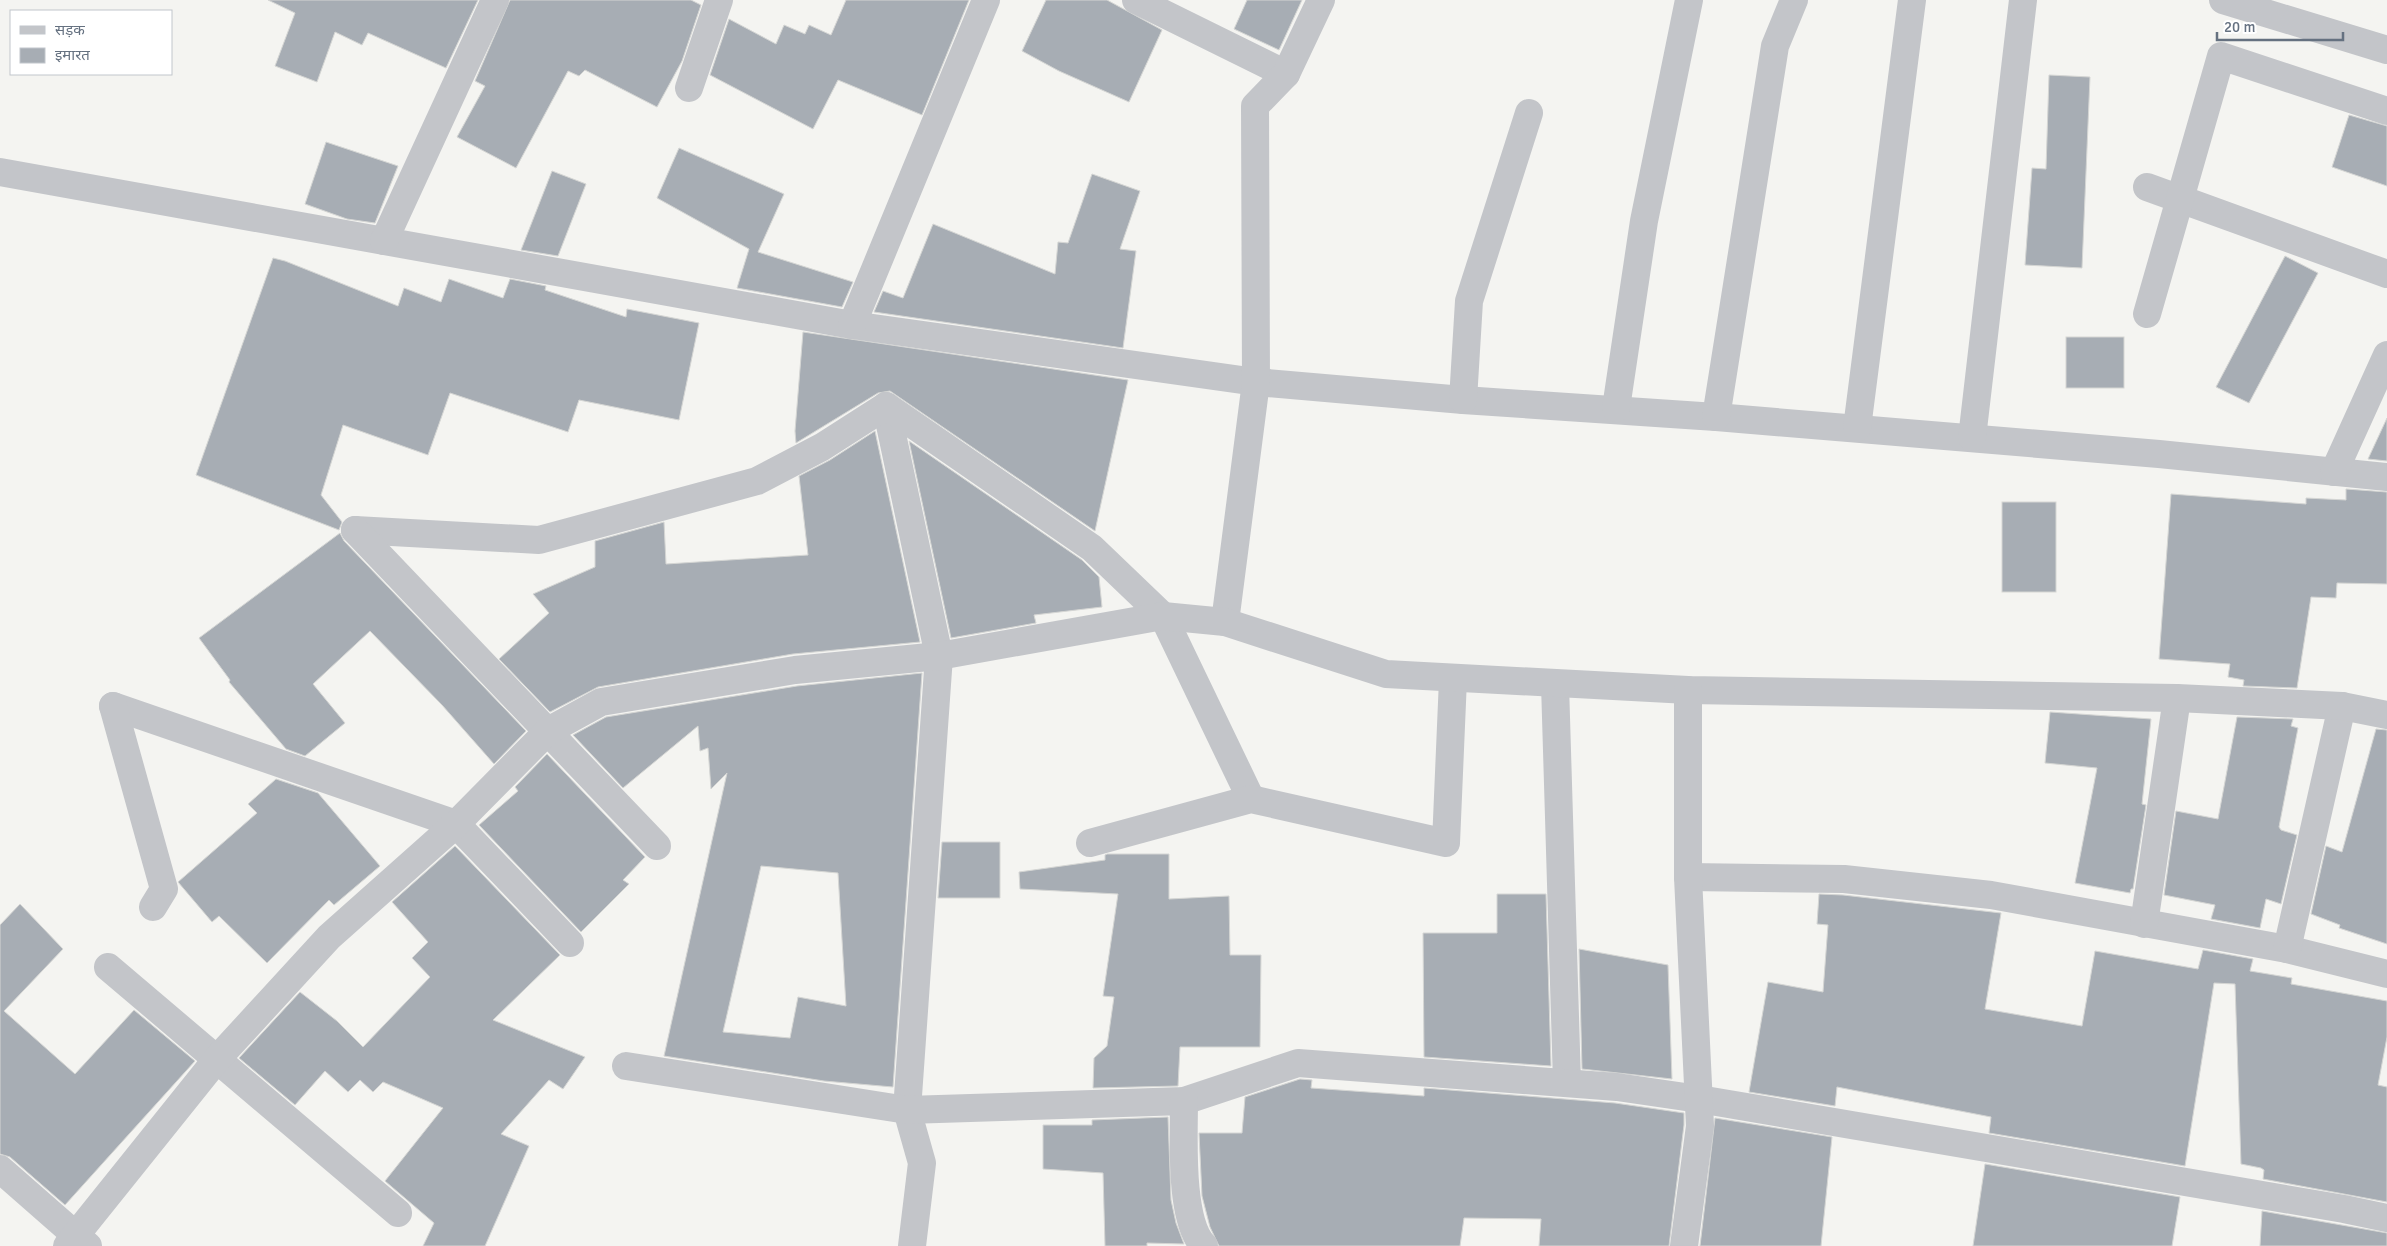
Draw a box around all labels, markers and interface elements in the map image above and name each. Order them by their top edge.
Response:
legend [10,10,172,75]
scale bar [2217,10,2343,42]
text: 20 m [2224,18,2255,36]
text: सड़क [55,21,85,39]
text: इमारत [55,46,90,64]

